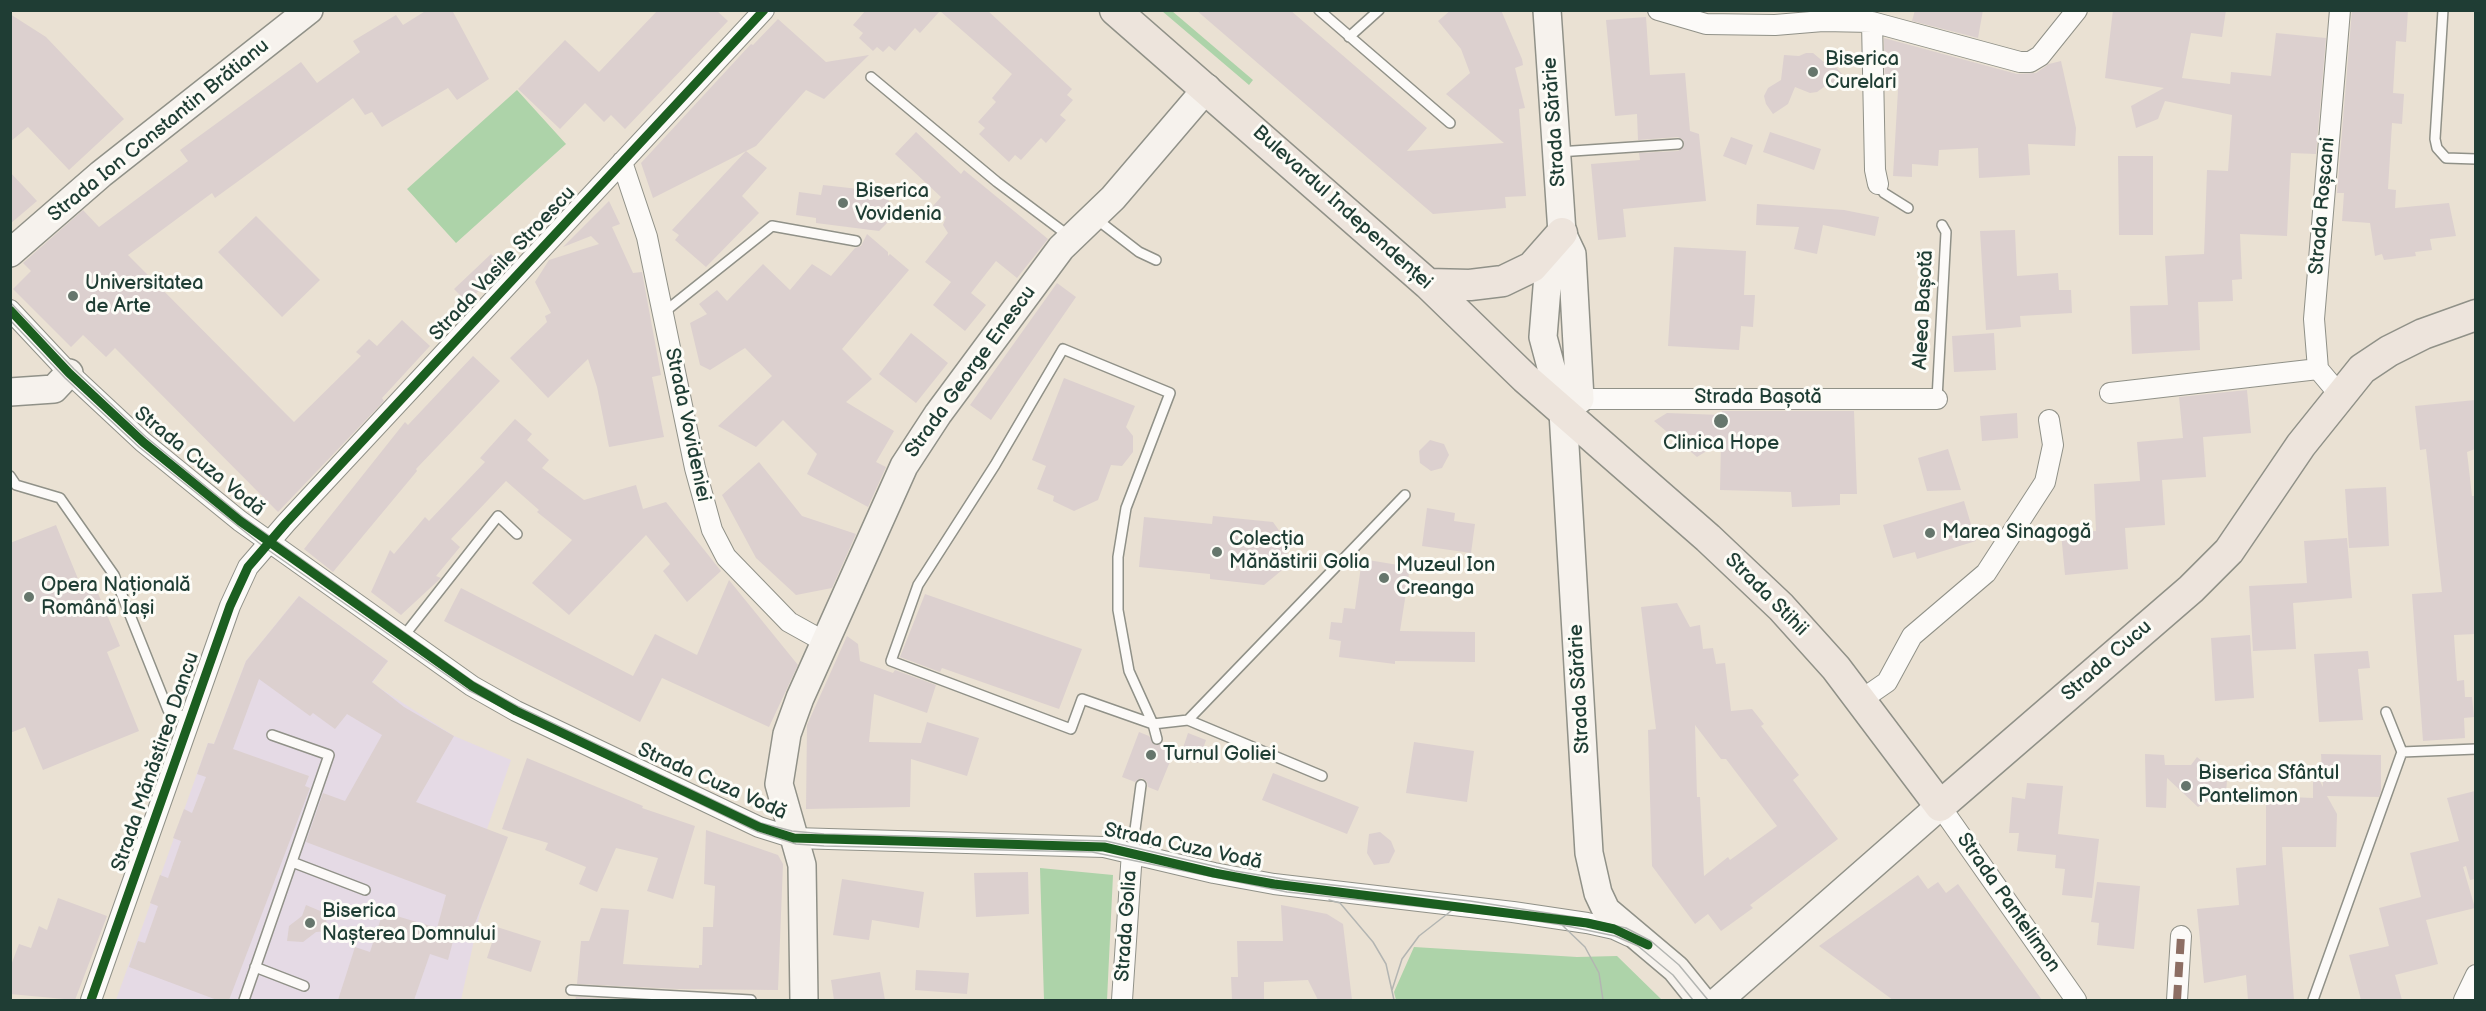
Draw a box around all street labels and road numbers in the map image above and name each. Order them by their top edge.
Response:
street label: Strada Ion Constantin Brătianu [44,34,274,228]
street label: Strada Sărărie [1538,56,1572,188]
street label: Bulevardul Independenței [1247,121,1437,295]
street label: Strada Roșcani [2305,136,2341,276]
street label: Strada Vasile Stroescu [425,182,581,346]
street label: Aleea Bașotă [1909,250,1939,370]
street label: Strada George Enescu [901,281,1041,463]
street label: Strada Vovideniei [659,346,715,504]
street label: Strada Bașotă [1694,386,1822,410]
street label: Strada Cuza Vodă [129,402,269,522]
street label: Strada Stihii [1719,548,1813,642]
street label: Strada Cucu [2057,615,2157,707]
street label: Strada Sărărie [1565,624,1595,754]
street label: Strada Mănăstirea Dancu [107,649,205,875]
street label: Strada Cuza Vodă [634,738,790,826]
street label: Strada Cuza Vodă [1102,819,1264,875]
street label: Strada Pantelimon [1951,829,2065,977]
street label: Strada Golia [1111,870,1143,982]

